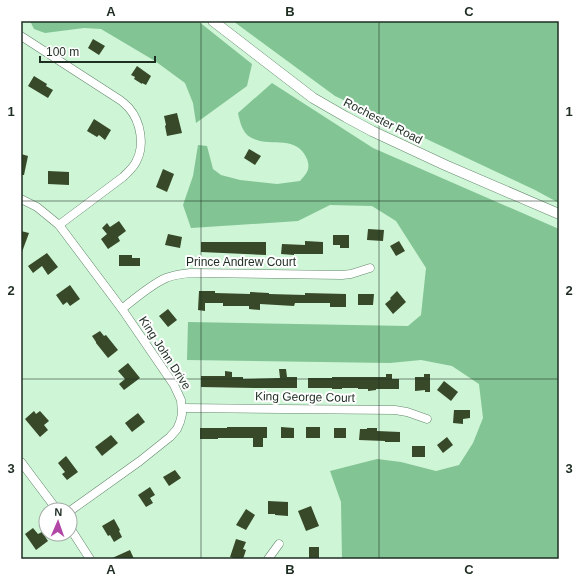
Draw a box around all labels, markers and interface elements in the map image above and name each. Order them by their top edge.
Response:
text: A [106,4,116,19]
text: B [285,4,295,19]
text: C [464,4,474,19]
scale bar [40,38,155,64]
text: 100 m [46,45,79,59]
street label: Rochester Road [341,95,425,147]
text: 1 [7,104,15,119]
text: 1 [565,104,573,119]
street label: Prince Andrew Court [186,255,297,269]
text: 2 [7,283,15,298]
text: 2 [565,283,573,298]
street label: King John Drive [136,314,194,393]
street label: King George Court [255,389,356,405]
text: 3 [7,461,15,476]
text: 3 [565,461,573,476]
north arrow [38,502,78,542]
text: N [54,506,63,518]
text: A [106,562,116,577]
text: B [285,562,295,577]
text: C [464,562,474,577]

